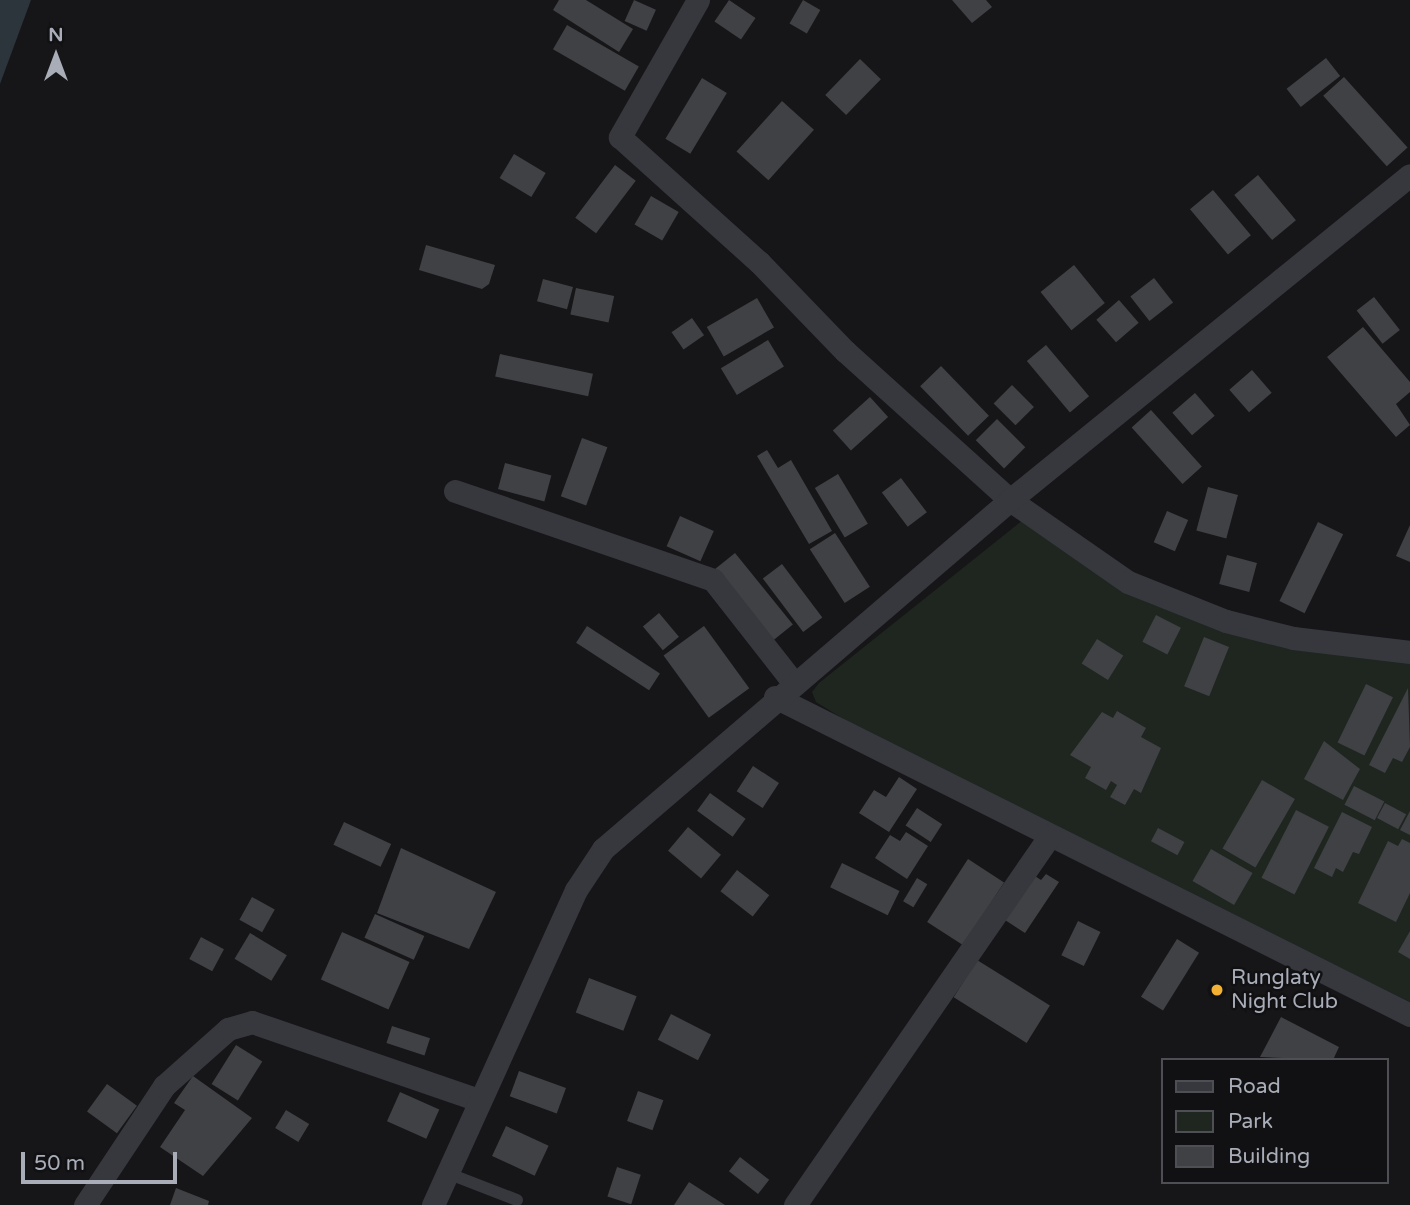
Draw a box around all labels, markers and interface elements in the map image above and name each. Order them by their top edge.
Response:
north arrow [21,21,91,91]
text: N [48,24,64,46]
place label: Runglaty Night Club [1231,965,1338,1015]
marker: Runglaty Night Club [1209,982,1225,998]
legend [1162,1058,1389,1184]
text: Road [1228,1074,1281,1099]
text: Park [1228,1109,1273,1134]
scale bar [24,1138,180,1182]
text: Building [1228,1144,1310,1169]
text: 50 m [34,1151,85,1176]

